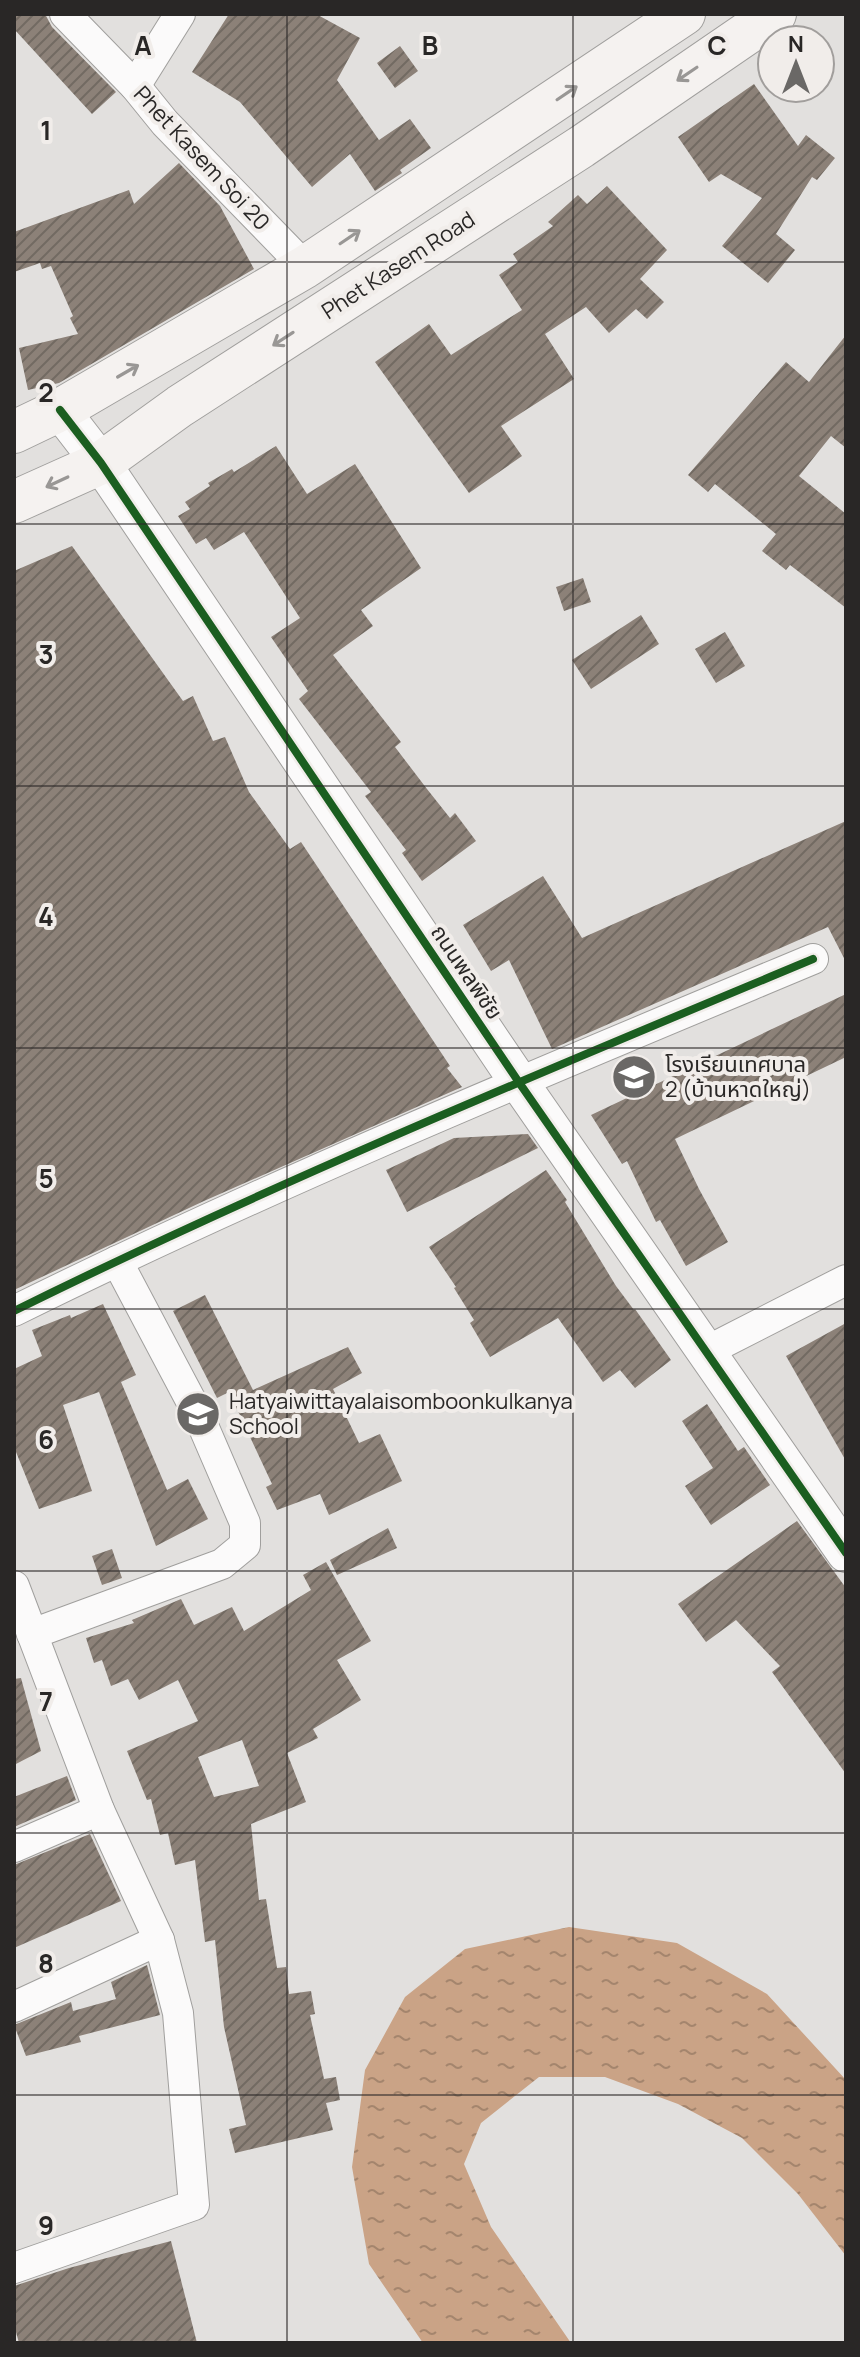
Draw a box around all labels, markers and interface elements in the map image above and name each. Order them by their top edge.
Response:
north arrow [756,24,836,104]
text: A [134,27,152,63]
text: B [422,27,438,63]
text: C [707,27,727,63]
text: N [788,29,804,59]
one-way arrow [677,66,699,82]
street label: Phet Kasem Soi 20 [127,79,277,237]
one-way arrow [555,84,577,101]
text: 1 [40,112,52,148]
street label: Phet Kasem Road [316,204,480,326]
one-way arrow [339,229,361,245]
one-way arrow [272,332,295,348]
one-way arrow [116,363,139,379]
text: 2 [38,374,54,410]
one-way arrow [46,476,70,491]
text: 3 [38,636,54,672]
text: 4 [38,898,54,934]
street label: ถนนพลพิชัย [424,919,510,1025]
place label: โรงเรียนเทศบาล 2 (บ้านหาดใหญ่) [665,1049,811,1104]
school or university icon: โรงเรียนเทศบาล 2 (บ้านหาดใหญ่) [610,1053,658,1101]
text: 5 [38,1160,54,1196]
place label: Hatyaiwittayalaisomboonkulkanya School [229,1386,573,1441]
school or university icon: Hatyaiwittayalaisomboonkulkanya School [174,1390,222,1438]
text: 6 [38,1421,54,1457]
text: 7 [39,1683,53,1719]
text: 8 [38,1945,54,1981]
text: 9 [38,2207,54,2243]

